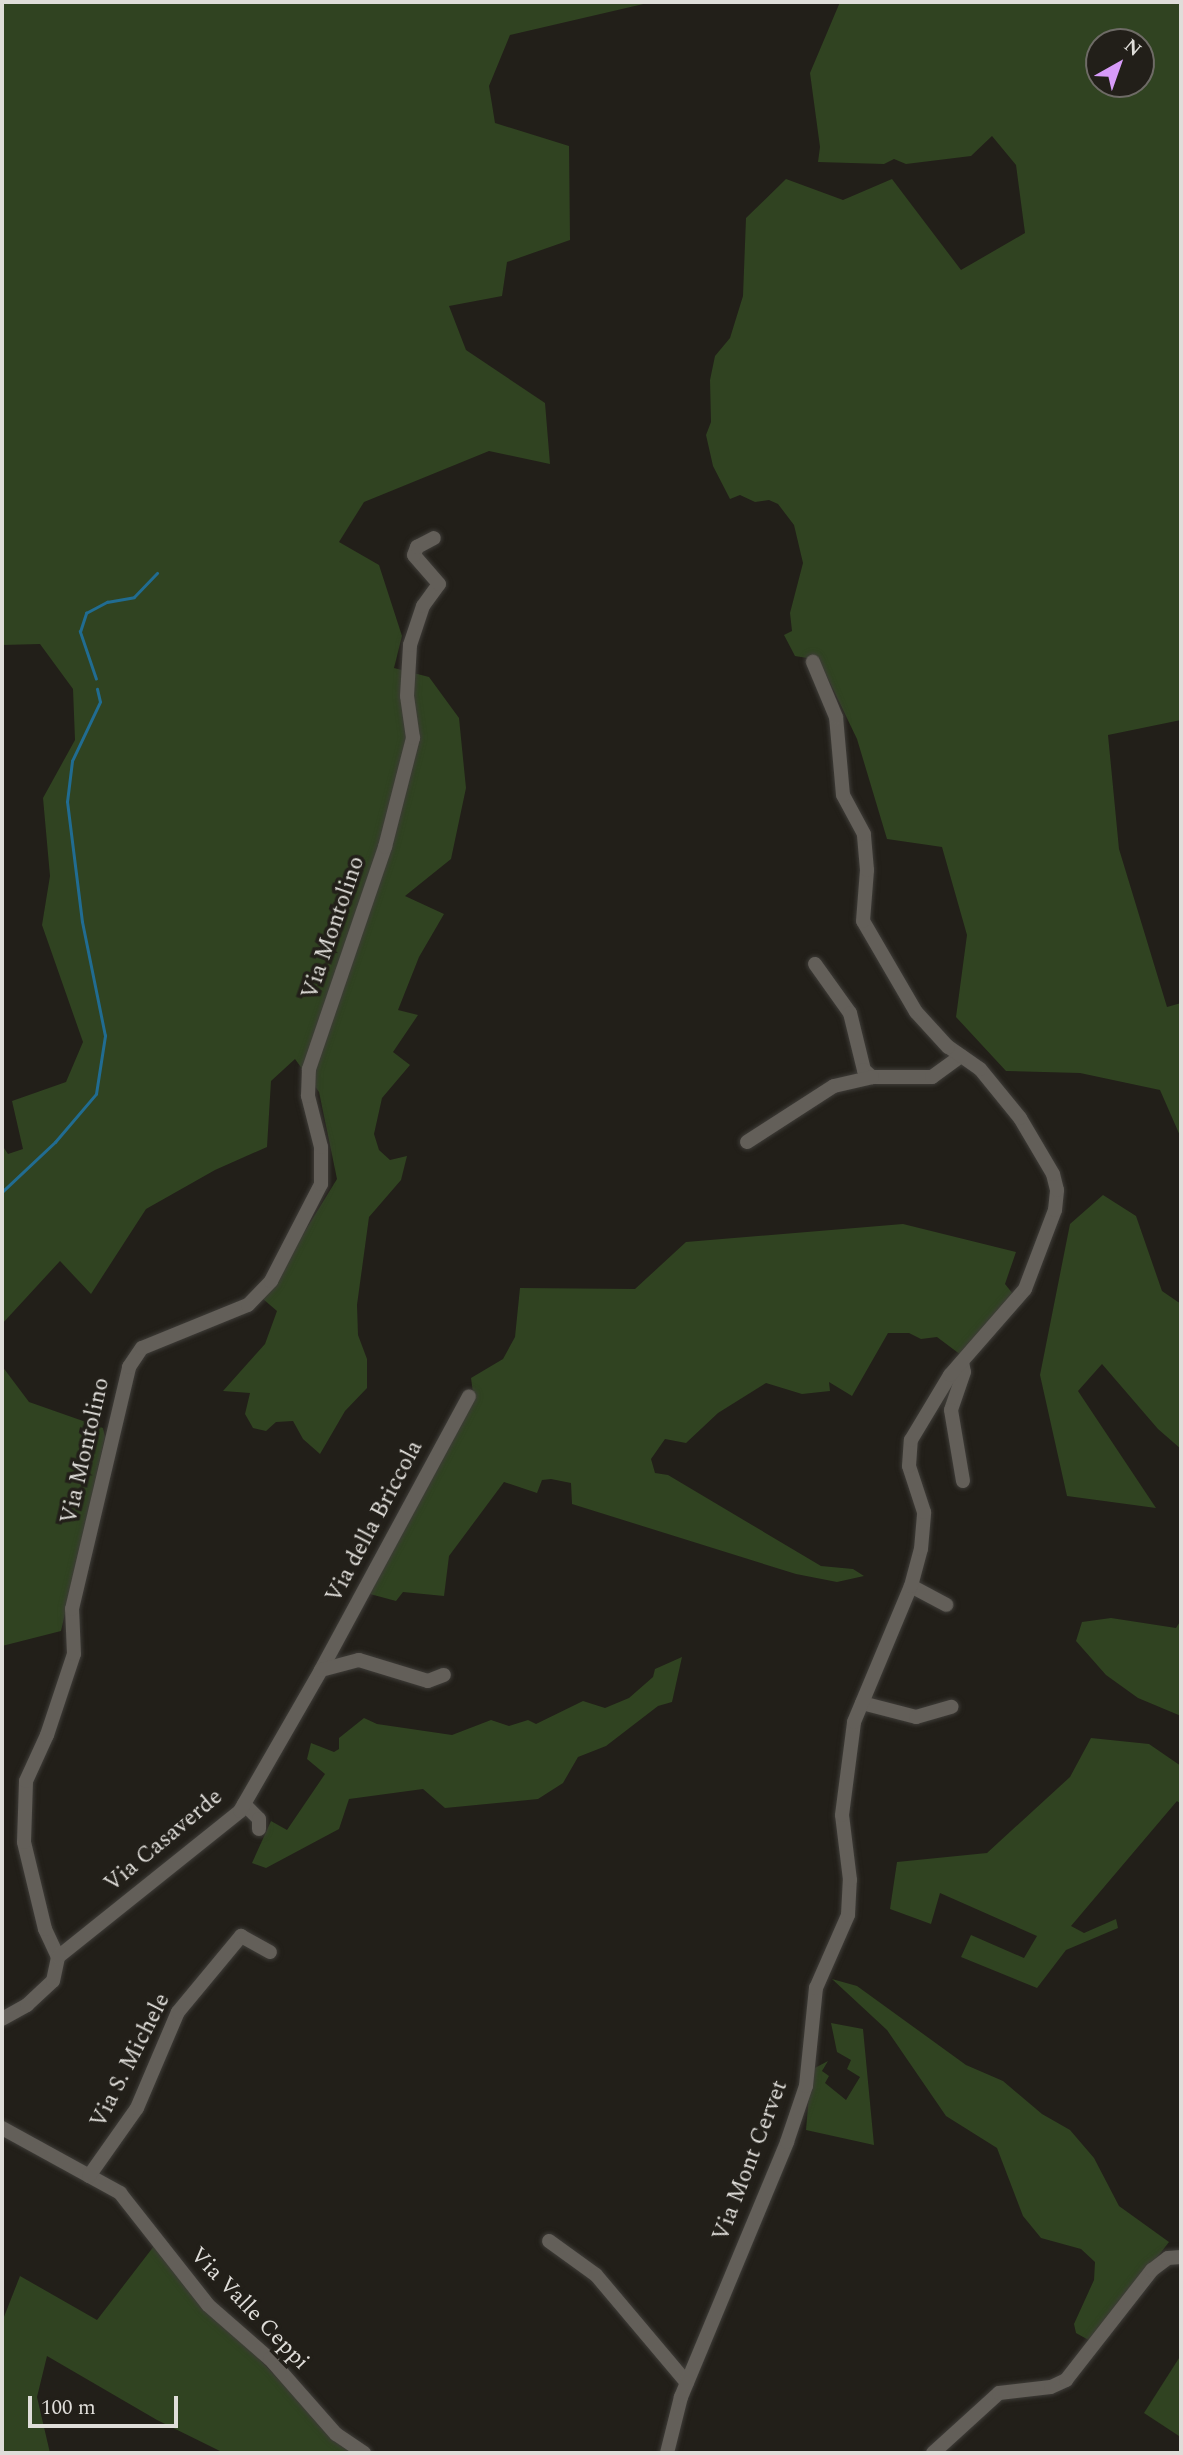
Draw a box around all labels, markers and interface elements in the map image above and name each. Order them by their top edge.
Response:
north arrow [1085,28,1155,98]
text: N [1117,32,1148,64]
street label: Via Montolino [297,853,371,1003]
street label: Via Montolino [56,1375,116,1527]
street label: Via della Briccola [321,1436,429,1608]
street label: Via Casaverde [99,1784,229,1898]
street label: Via S. Michele [85,1989,177,2133]
street label: Via Mont Cervet [708,2077,794,2245]
street label: Via Valle Ceppi [184,2242,314,2376]
scale bar [32,2382,182,2426]
text: 100 m [41,2392,96,2424]

